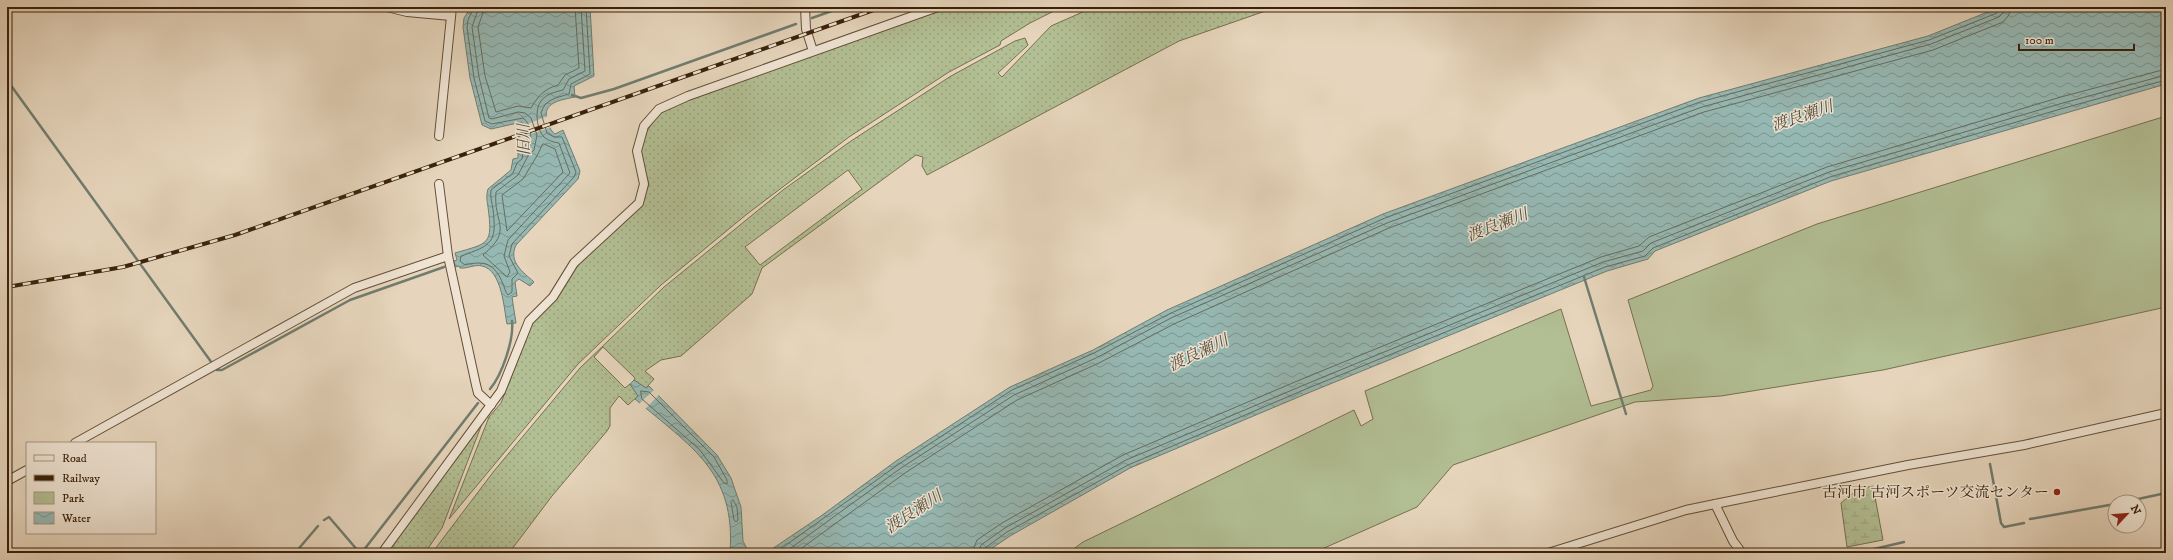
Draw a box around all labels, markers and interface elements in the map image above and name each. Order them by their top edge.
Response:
scale bar [2019,26,2134,52]
text: 100 m [2025,33,2054,48]
water label: 渡良瀬川 [1769,95,1838,136]
water label: 旧川 [513,122,535,156]
water label: 渡良瀬川 [1464,203,1533,246]
water label: 渡良瀬川 [1165,329,1233,375]
legend [26,442,156,534]
text: Road [62,451,87,466]
text: Railway [62,471,100,486]
place label: 古河市 古河スポーツ交流センター [1822,483,2049,502]
water label: 渡良瀬川 [881,485,947,538]
marker: 古河市 古河スポーツ交流センター [2052,487,2062,497]
text: Park [62,491,84,506]
north arrow [2107,494,2147,534]
text: N [2127,503,2143,517]
text: Water [61,511,91,526]

